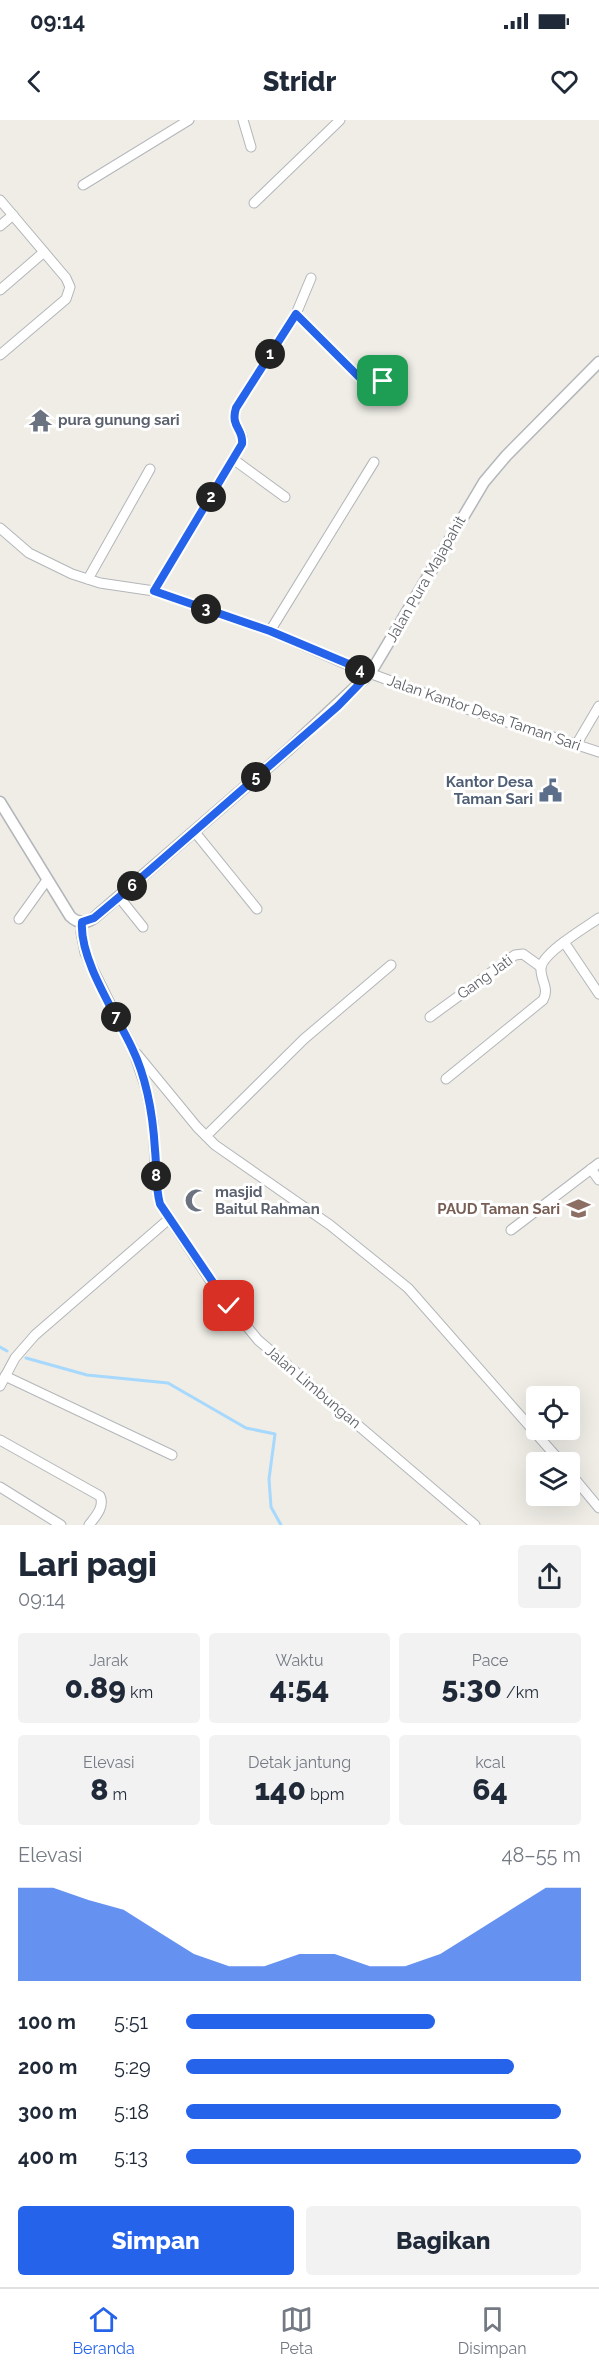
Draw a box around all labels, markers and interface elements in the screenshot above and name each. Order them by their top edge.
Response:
text: 09:14 [30,8,85,34]
icon: back [18,65,51,98]
icon: heart [548,65,581,98]
text: Stridr [263,66,336,97]
pin: 1 [255,339,285,369]
text: 1 [266,344,274,363]
pin [357,355,408,406]
icon: arrive [366,364,399,397]
temple icon: pura gunung sari [27,407,53,433]
place label: pura gunung sari [58,411,180,429]
pin: 2 [196,482,226,512]
text: 2 [206,487,216,506]
street label: Jalan Pura Majapahit [382,513,470,645]
pin: 3 [191,594,221,624]
text: 3 [202,599,210,618]
pin: 4 [345,655,375,685]
text: 4 [355,660,365,679]
street label: Jalan Kantor Desa Taman Sari [385,671,583,755]
pin: 5 [241,762,271,792]
text: 5 [252,767,260,786]
place label: Kantor Desa Taman Sari [446,773,533,808]
public building icon: Kantor Desa Taman Sari [538,778,564,804]
pin: 6 [117,871,147,901]
text: 6 [127,876,137,895]
street label: Gang Jati [454,951,516,1003]
pin: 7 [101,1002,131,1032]
text: 7 [112,1007,120,1026]
pin: 8 [141,1161,171,1191]
text: 8 [151,1166,161,1185]
place label: masjid Baitul Rahman [215,1183,320,1218]
mosque icon: masjid Baitul Rahman [184,1188,210,1214]
school or university icon: PAUD Taman Sari [565,1196,591,1222]
place label: PAUD Taman Sari [437,1200,560,1218]
pin [203,1280,254,1331]
icon: check [212,1289,245,1322]
street label: Jalan Limbungan [262,1342,364,1432]
map controls [526,1386,580,1506]
button: locate [526,1386,580,1440]
button: layers [526,1452,580,1506]
text: Lari pagi [18,1545,157,1584]
button: share [518,1545,581,1608]
text: 09:14 [18,1587,65,1611]
text: Jarak [89,1651,128,1670]
text: Waktu [276,1651,323,1670]
text: Pace [472,1651,509,1670]
text: 0.89 [64,1670,126,1705]
text: 4:54 [270,1670,329,1705]
text: 5:30 [441,1670,502,1705]
text: km [126,1683,153,1702]
text: /km [502,1683,539,1702]
text: Elevasi [83,1753,135,1772]
text: Detak jantung [248,1753,351,1772]
text: kcal [475,1753,505,1772]
text: 8 [90,1772,109,1807]
text: 140 [255,1772,306,1807]
text: 64 [472,1772,508,1807]
text: m [109,1785,127,1804]
text: bpm [306,1785,344,1804]
text: Elevasi [18,1843,82,1867]
text: 48–55 m [502,1843,581,1867]
text: 100 m [18,2010,76,2034]
text: 5:51 [114,2010,148,2034]
text: 200 m [18,2055,77,2079]
text: 5:29 [114,2055,151,2079]
text: 300 m [18,2100,77,2124]
text: 5:18 [114,2100,149,2124]
text: 400 m [18,2145,77,2169]
text: 5:13 [114,2145,148,2169]
button: Simpan [18,2206,294,2275]
button: Bagikan [306,2206,581,2275]
tab: Beranda [72,2303,135,2358]
tab: Peta [280,2303,313,2358]
tab: Disimpan [458,2303,527,2358]

